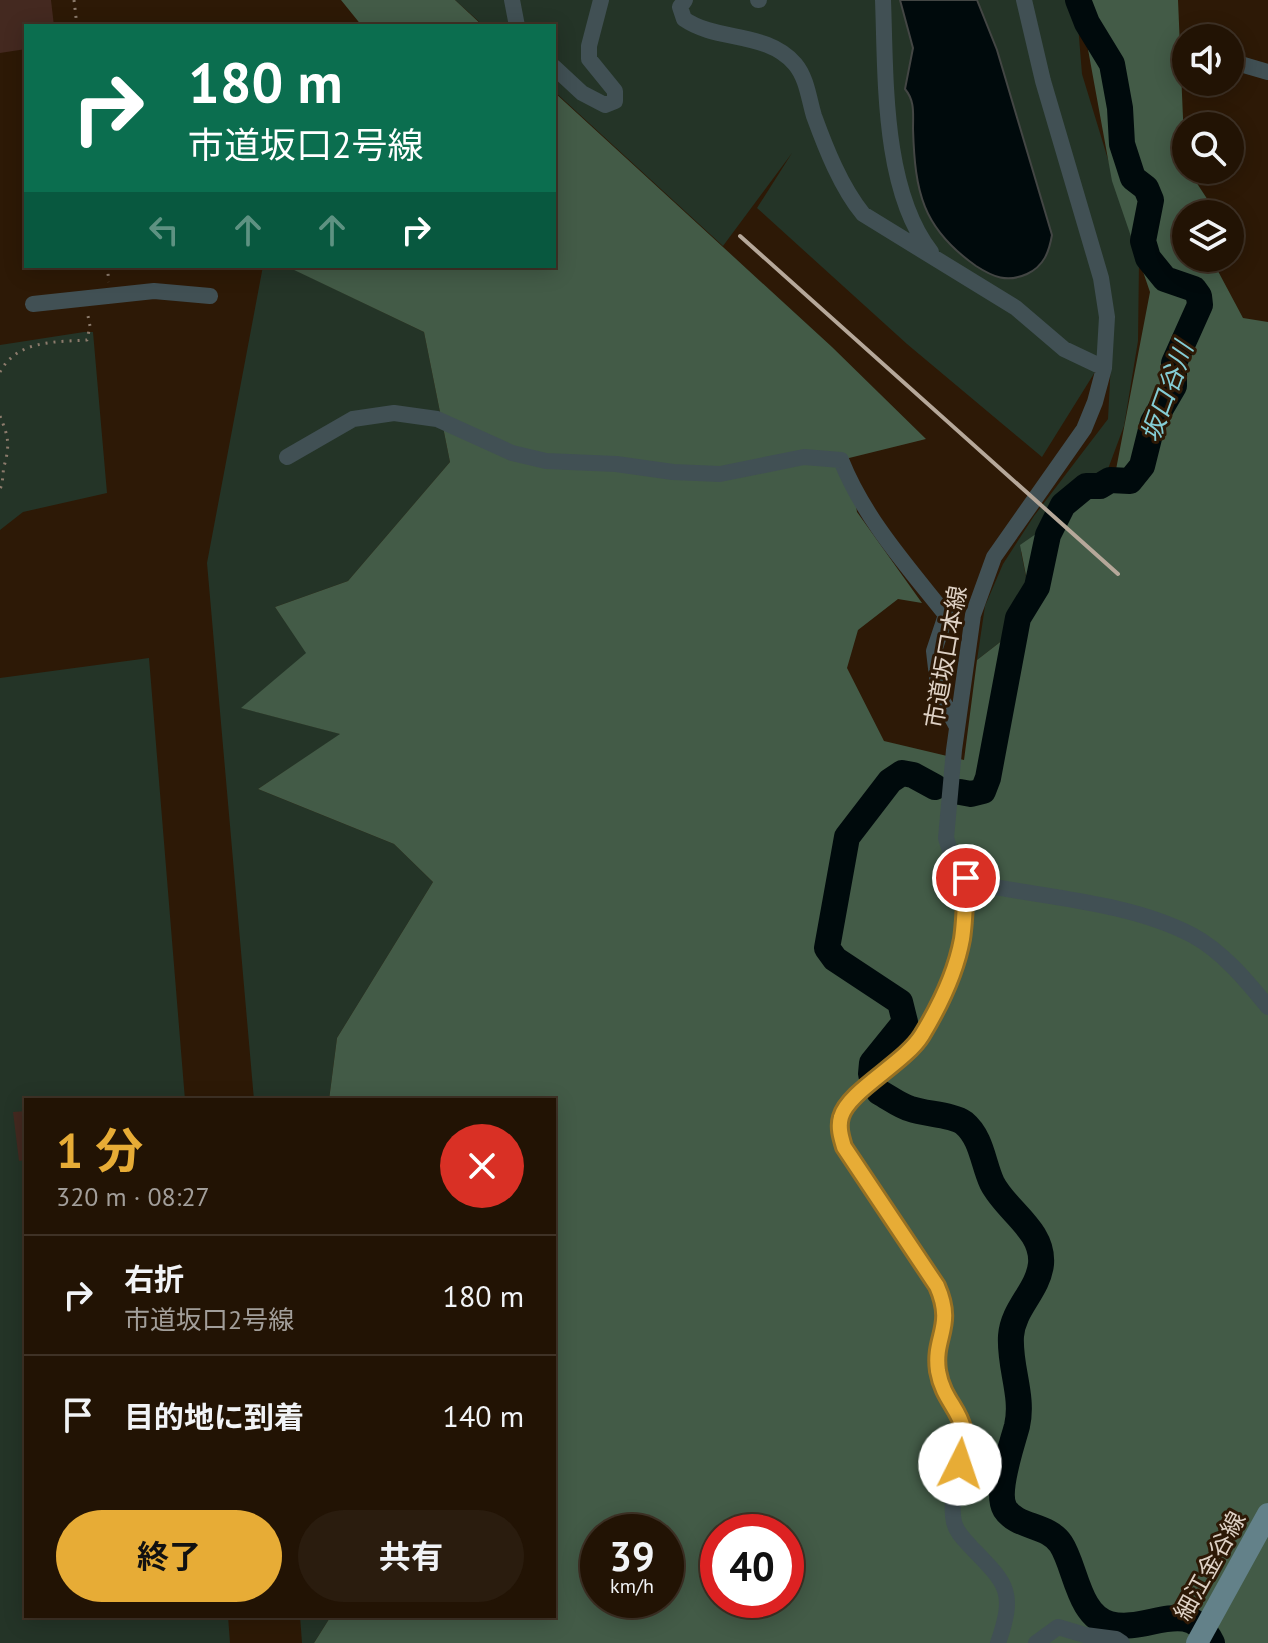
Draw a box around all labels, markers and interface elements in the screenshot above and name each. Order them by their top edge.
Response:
map controls [1172,24,1244,272]
button: sound [1172,24,1244,96]
text: 180 m [188,46,343,118]
icon: right [56,56,160,160]
button: search [1172,112,1244,184]
text: 市道坂口2号線 [188,121,424,168]
button: layers [1172,200,1244,272]
icon: left [142,208,186,252]
icon: ahead [226,208,270,252]
icon: ahead [310,208,354,252]
icon: right [394,208,438,252]
water label: 坂口谷川 [1133,335,1201,446]
street label: 市道坂口本線 [918,583,973,731]
pin [932,844,1000,912]
icon: arrive [944,856,988,900]
text: 1 分 [56,1119,143,1181]
button: close [440,1124,524,1208]
text: 320 m · 08:27 [56,1180,210,1213]
text: 右折 [124,1259,184,1298]
icon: right [56,1273,100,1317]
text: 180 m [443,1276,524,1315]
text: 市道坂口2号線 [124,1303,294,1336]
icon: arrive [56,1393,100,1437]
text: 140 m [443,1396,524,1435]
text: 目的地に到着 [124,1397,304,1436]
position arrow [918,1422,1002,1506]
street label: 細江金谷線 [1167,1506,1252,1626]
button: 終了 [56,1510,282,1602]
button: 共有 [298,1510,524,1602]
speed limit sign: 40 [700,1514,804,1618]
text: 39 [609,1530,655,1582]
text: km/h [610,1573,654,1599]

